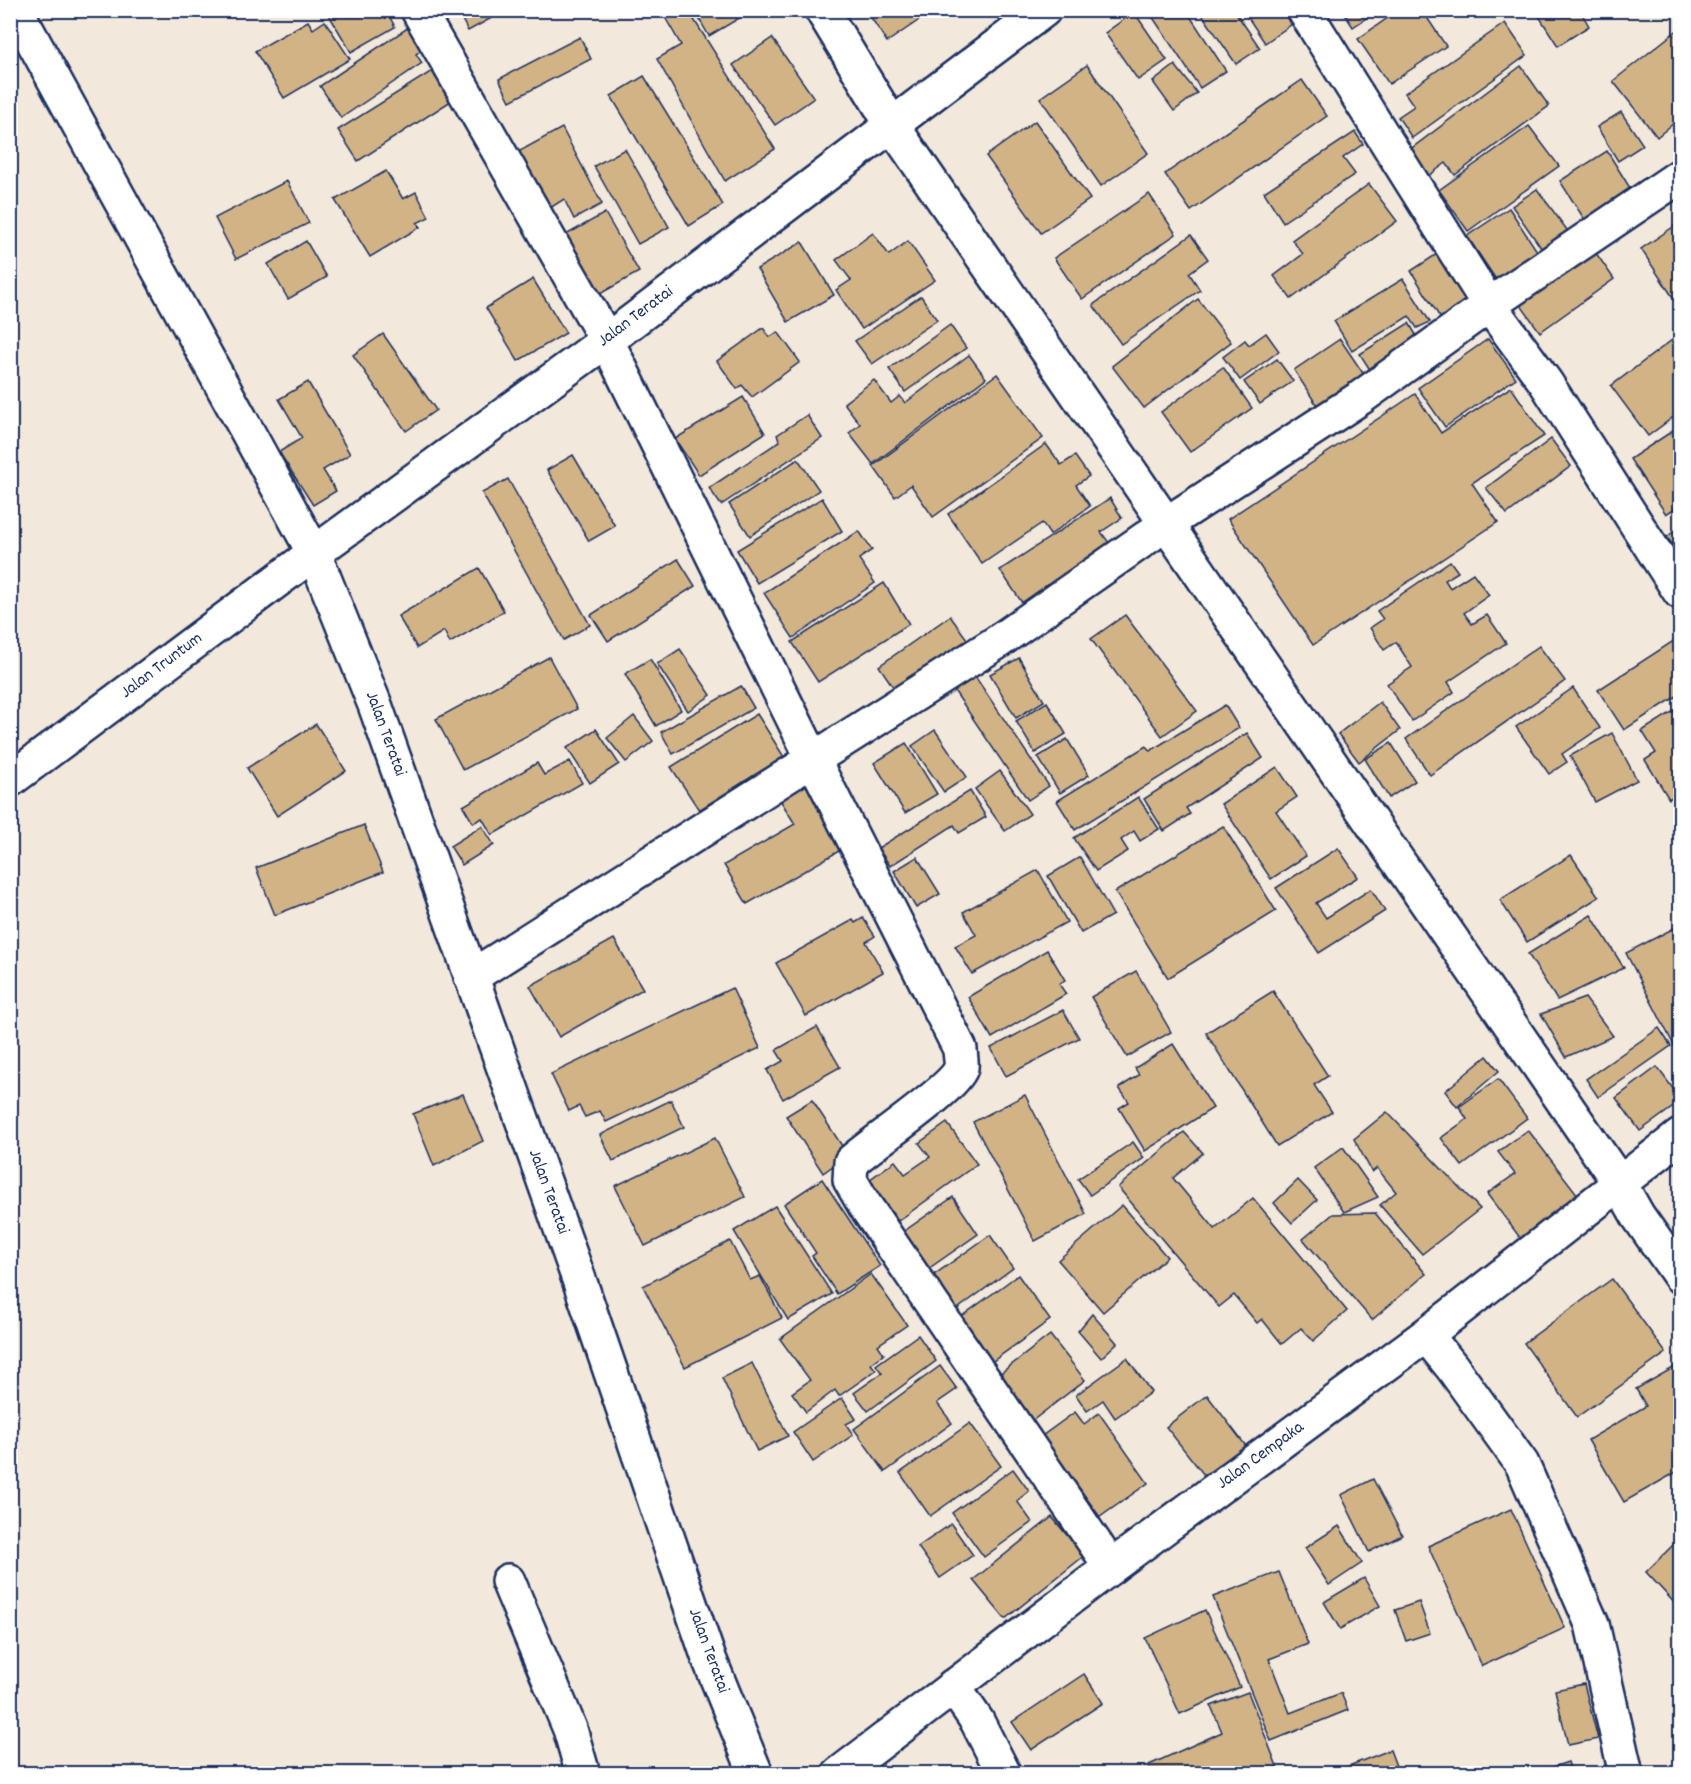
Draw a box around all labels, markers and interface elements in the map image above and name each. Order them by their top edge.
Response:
street label: Jalan Teratai [593,280,679,354]
street label: Jalan Truntum [116,627,208,705]
street label: Jalan Teratai [358,688,412,780]
street label: Jalan Teratai [521,1146,575,1238]
street label: Jalan Cempaka [1212,1416,1310,1496]
street label: Jalan Teratai [681,1605,735,1697]

